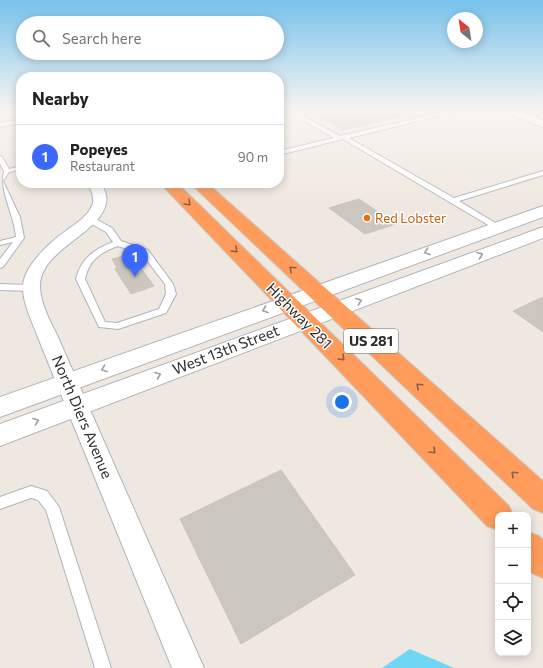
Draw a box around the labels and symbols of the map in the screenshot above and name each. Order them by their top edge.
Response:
north arrow [447,12,483,48]
one-way arrow [183,198,191,206]
place label: Red Lobster [375,210,446,226]
marker: Red Lobster [362,213,372,223]
pin: 1 [122,244,148,277]
one-way arrow [230,245,237,253]
one-way arrow [424,247,431,256]
one-way arrow [477,252,484,260]
one-way arrow [289,266,297,274]
street label: Highway 281 [263,279,336,352]
one-way arrow [355,297,362,305]
one-way arrow [262,306,269,314]
street label: West 13th Street [170,320,282,378]
road number: US 281 [344,329,398,353]
street label: North Diers Avenue [49,352,117,481]
one-way arrow [337,353,345,361]
one-way arrow [100,365,107,373]
one-way arrow [155,372,162,380]
one-way arrow [416,383,424,390]
your location [332,392,352,412]
one-way arrow [33,418,40,426]
one-way arrow [428,446,436,454]
one-way arrow [511,471,519,479]

